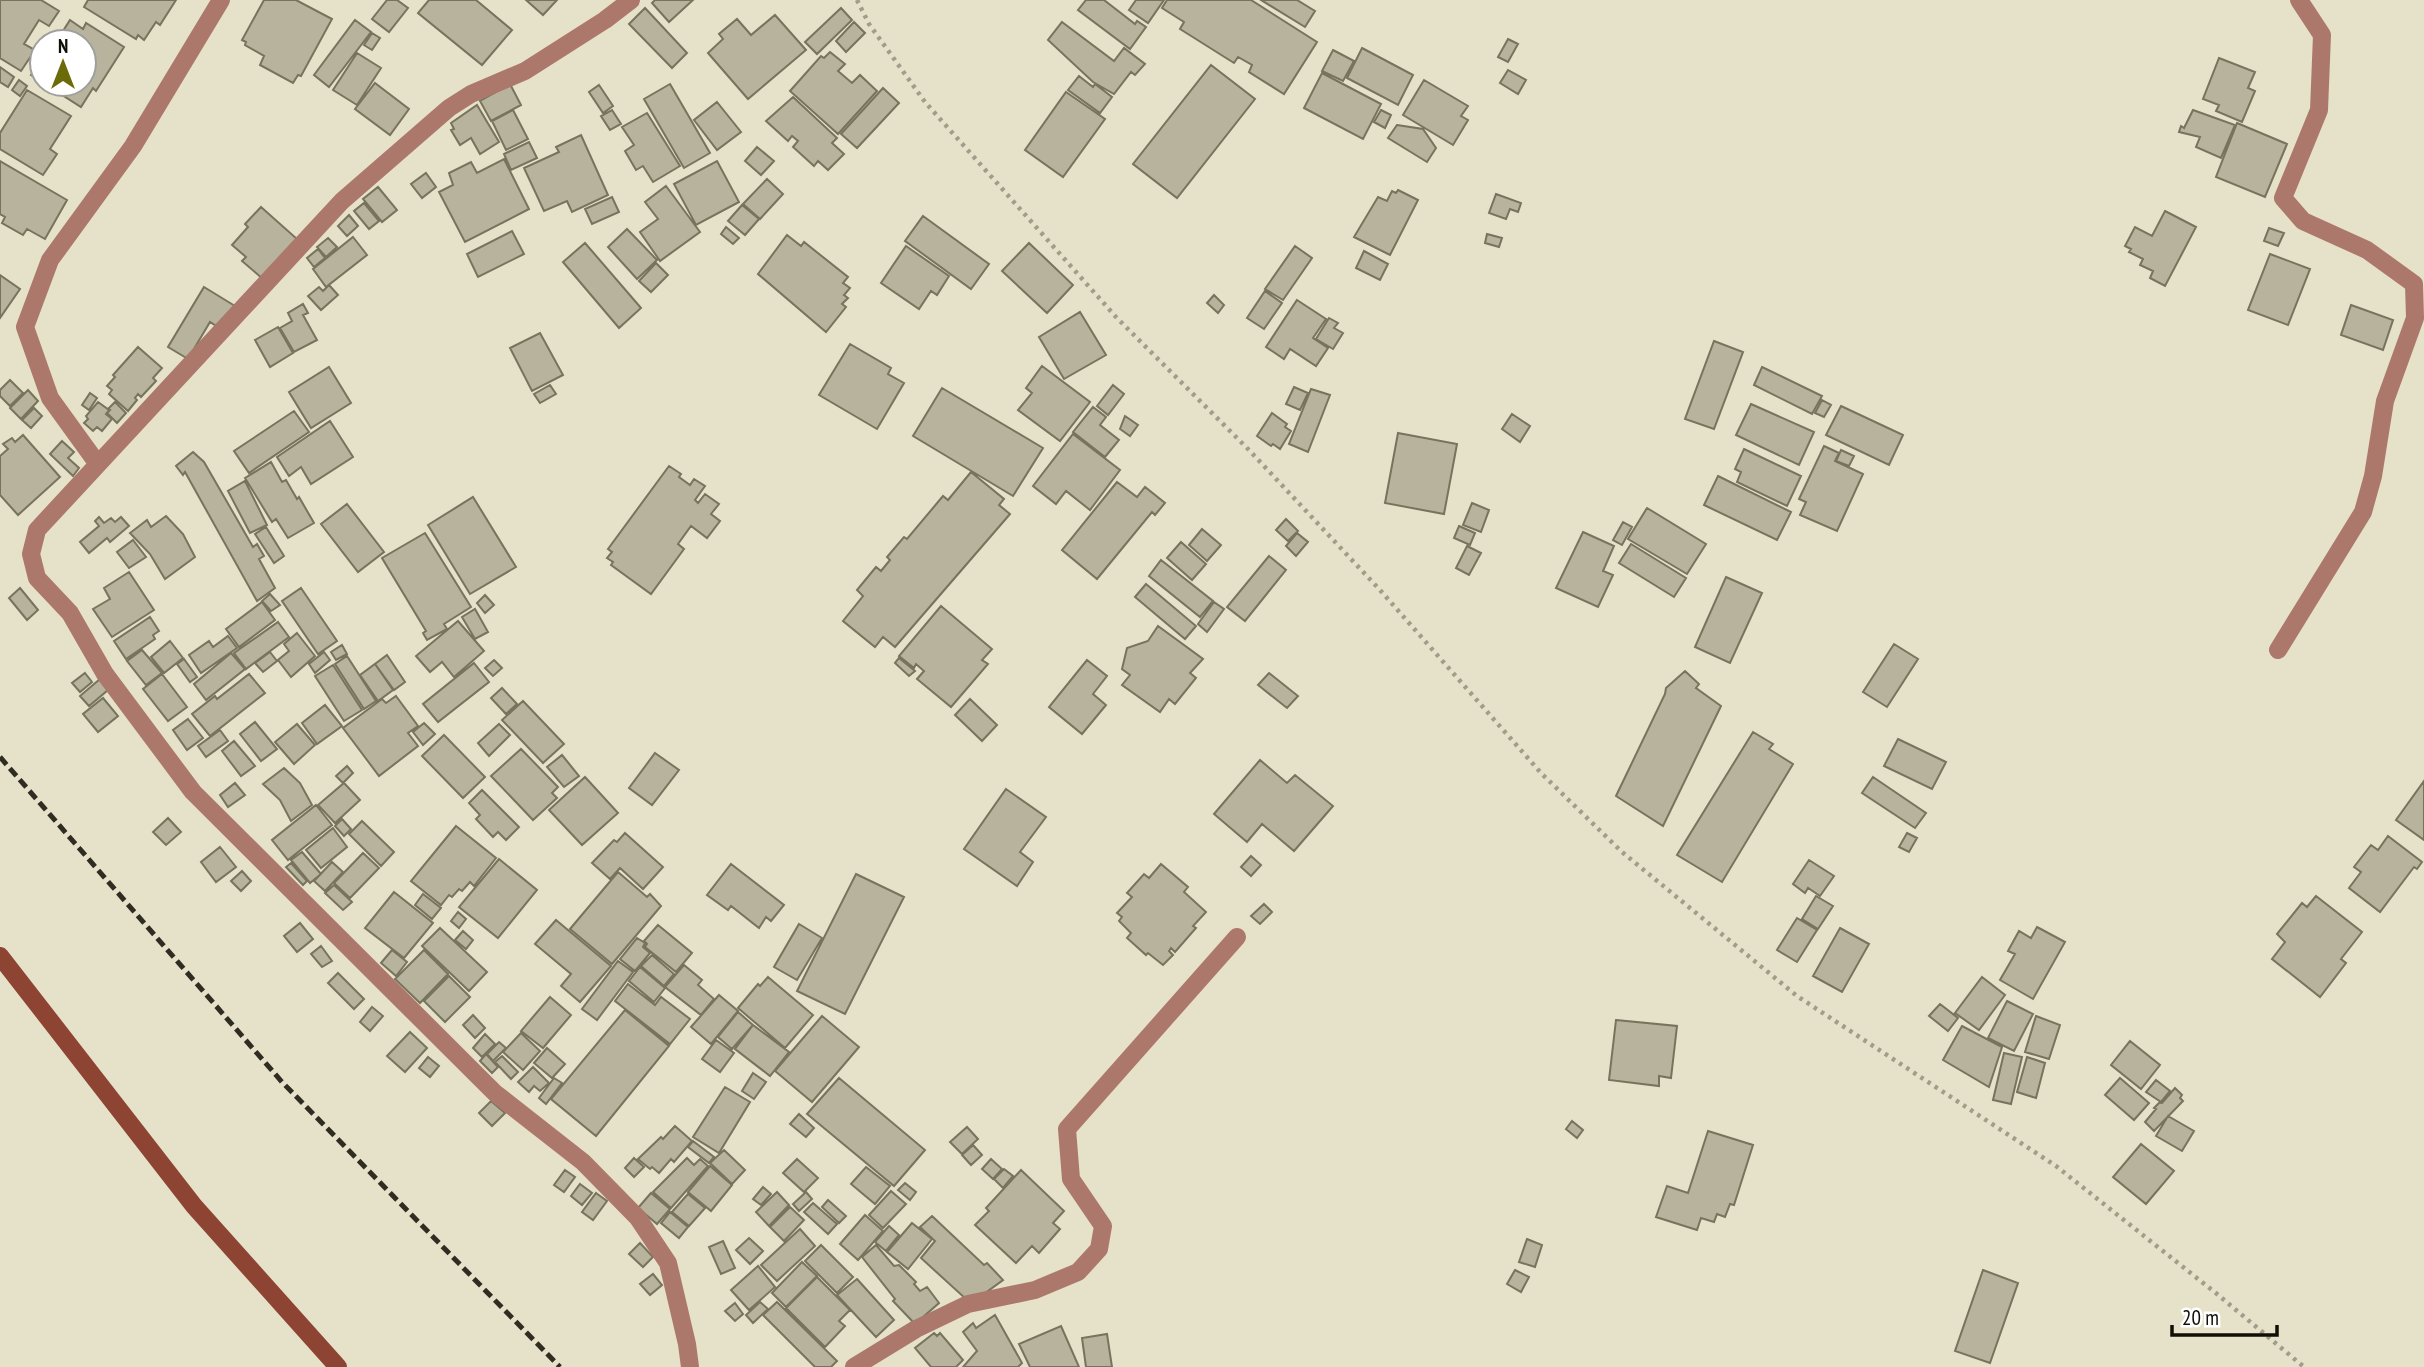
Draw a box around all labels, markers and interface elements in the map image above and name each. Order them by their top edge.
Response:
north arrow [28,28,98,98]
text: N [58,34,68,58]
scale bar [2172,1294,2277,1338]
text: 20 m [2182,1304,2219,1331]

